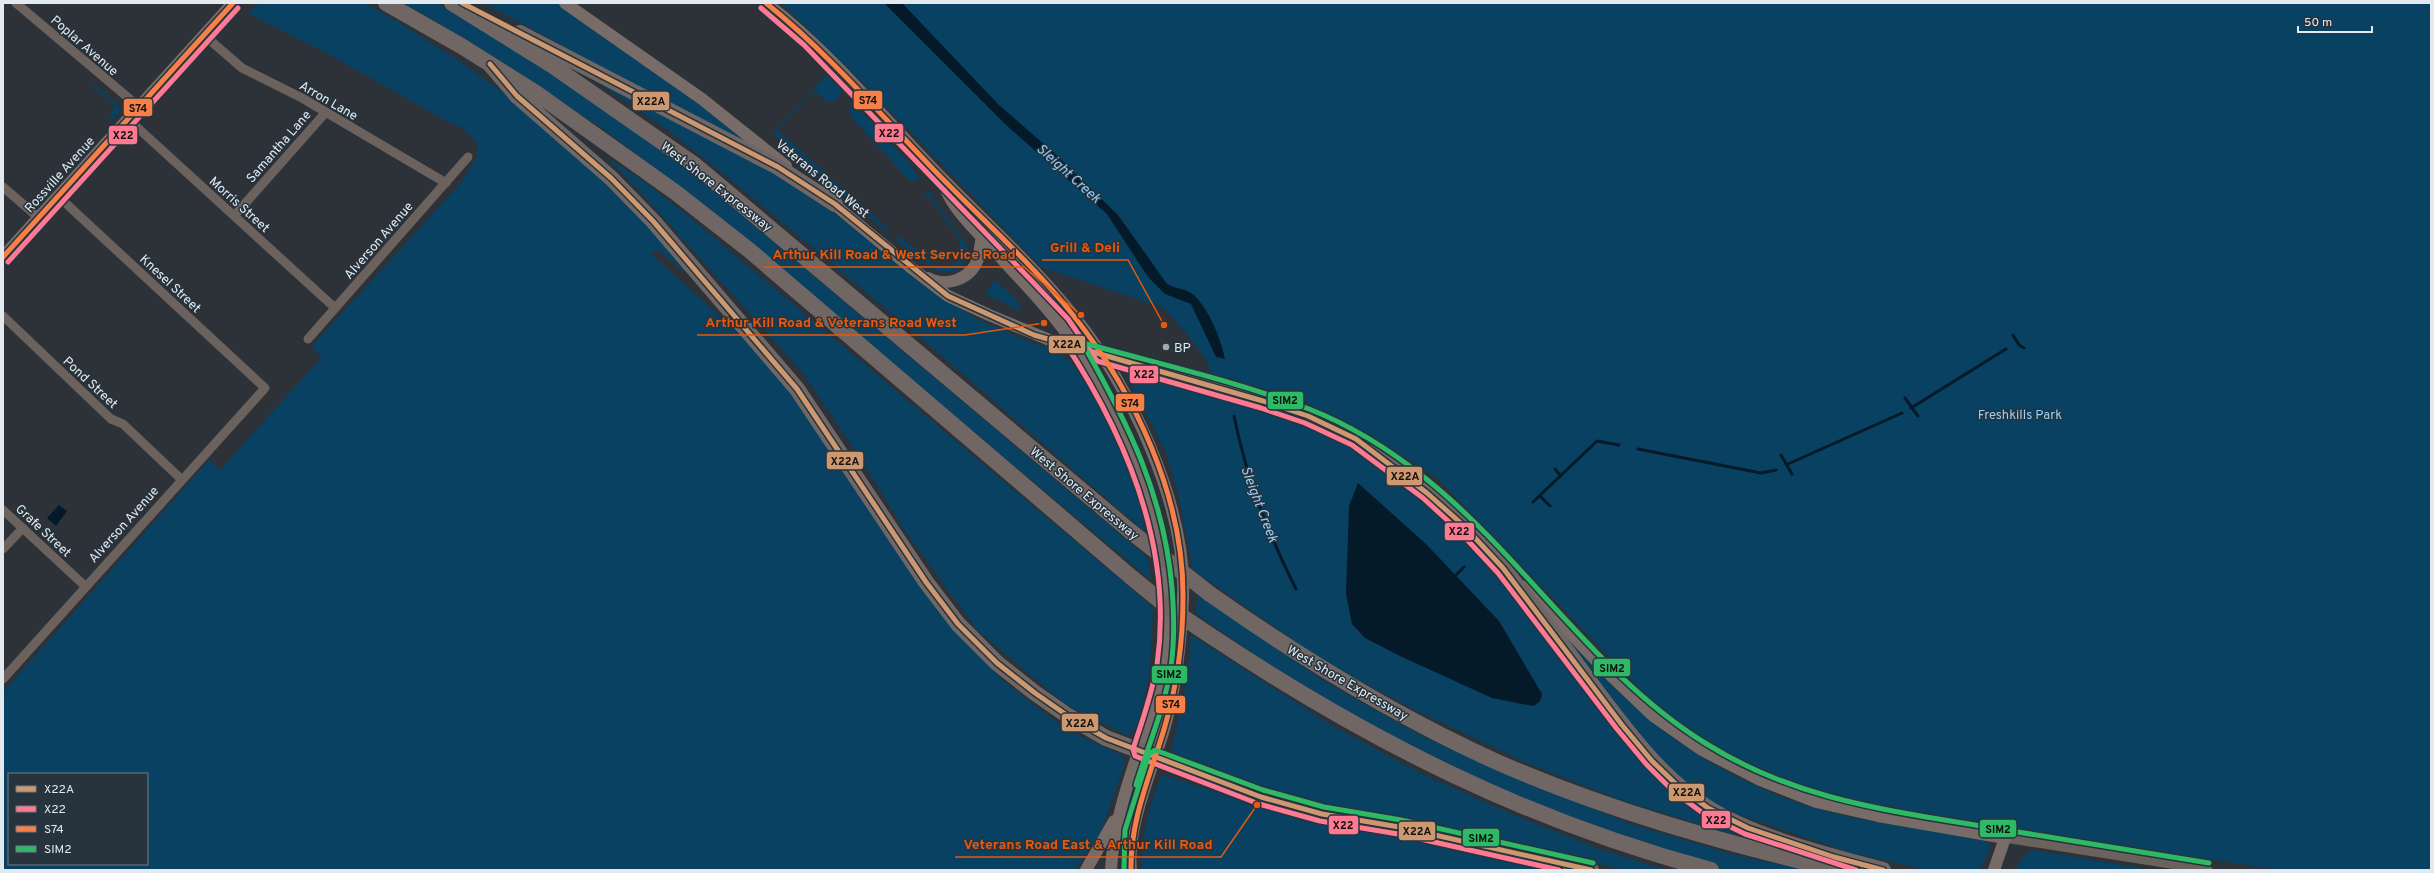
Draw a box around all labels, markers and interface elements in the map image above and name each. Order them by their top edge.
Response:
scale bar [2298,8,2372,34]
street label: Poplar Avenue [47,13,121,80]
text: 50 m [2304,15,2332,31]
street label: Arron Lane [296,79,360,125]
line badge: S74 [853,90,883,110]
line badge: X22A [632,91,670,111]
text: S74 [859,94,877,108]
text: X22A [637,95,666,109]
line badge: S74 [123,98,153,117]
text: S74 [129,102,147,116]
street label: Samantha Lane [244,108,315,187]
line badge: X22 [874,123,904,143]
line badge: X22 [108,125,138,145]
text: X22 [879,127,899,141]
text: X22 [113,129,133,143]
street label: Rossville Avenue [22,134,99,217]
street label: Veterans Road West [772,137,872,222]
street label: West Shore Expressway [657,139,775,236]
water label: Sleight Creek [1032,141,1104,208]
street label: Morris Street [205,174,272,237]
street label: Alverson Avenue [342,199,417,283]
callout: Grill & Deli [1042,234,1128,260]
text: Grill & Deli [1050,240,1120,257]
callout: Arthur Kill Road & West Service Road [764,241,1024,267]
text: Arthur Kill Road & West Service Road [772,247,1016,264]
street label: Knesel Street [136,252,204,317]
callout: Arthur Kill Road & Veterans Road West [697,309,965,335]
text: Arthur Kill Road & Veterans Road West [705,315,957,332]
line badge: X22A [1048,335,1086,354]
text: X22A [1053,338,1082,352]
place label: BP [1174,341,1191,357]
marker: BP [1161,342,1171,352]
street label: Pond Street [59,354,120,413]
line badge: X22 [1129,365,1159,384]
text: X22 [1134,368,1154,382]
line badge: SIM2 [1267,391,1304,410]
line badge: S74 [1115,393,1145,412]
text: SIM2 [1272,394,1298,408]
text: S74 [1121,397,1139,411]
park label: Freshkills Park [1978,408,2062,424]
street label: West Shore Expressway [1026,444,1141,545]
line badge: X22A [826,451,864,470]
text: X22A [831,455,860,469]
water label: Sleight Creek [1236,464,1281,546]
line badge: X22A [1386,466,1423,486]
text: X22A [1391,470,1420,484]
street label: Alverson Avenue [86,484,163,567]
street label: Grafe Street [11,502,74,561]
line badge: X22 [1444,522,1475,541]
text: X22 [1449,525,1469,539]
street label: West Shore Expressway [1284,643,1410,725]
line badge: SIM2 [1593,658,1631,677]
text: SIM2 [1599,662,1625,676]
line badge: SIM2 [1151,665,1188,684]
text: SIM2 [1156,668,1182,682]
line badge: S74 [1155,695,1186,714]
text: S74 [1162,698,1180,712]
line badge: X22A [1061,713,1099,732]
text: X22A [1066,717,1095,731]
legend [8,773,148,865]
text: X22A [44,782,74,798]
line badge: X22A [1668,783,1705,802]
text: X22A [1673,786,1702,800]
text: X22 [44,802,66,818]
line badge: X22 [1701,810,1731,829]
text: X22 [1706,814,1726,828]
line badge: X22 [1328,815,1359,835]
text: X22 [1333,819,1353,833]
line badge: SIM2 [1979,819,2017,838]
line badge: X22A [1398,821,1436,841]
text: S74 [44,822,64,838]
text: SIM2 [1985,823,2011,837]
text: X22A [1403,825,1432,839]
line badge: SIM2 [1462,828,1500,847]
callout: Veterans Road East & Arthur Kill Road [955,831,1221,857]
text: SIM2 [1468,832,1494,846]
text: Veterans Road East & Arthur Kill Road [964,837,1212,854]
text: SIM2 [44,842,72,858]

